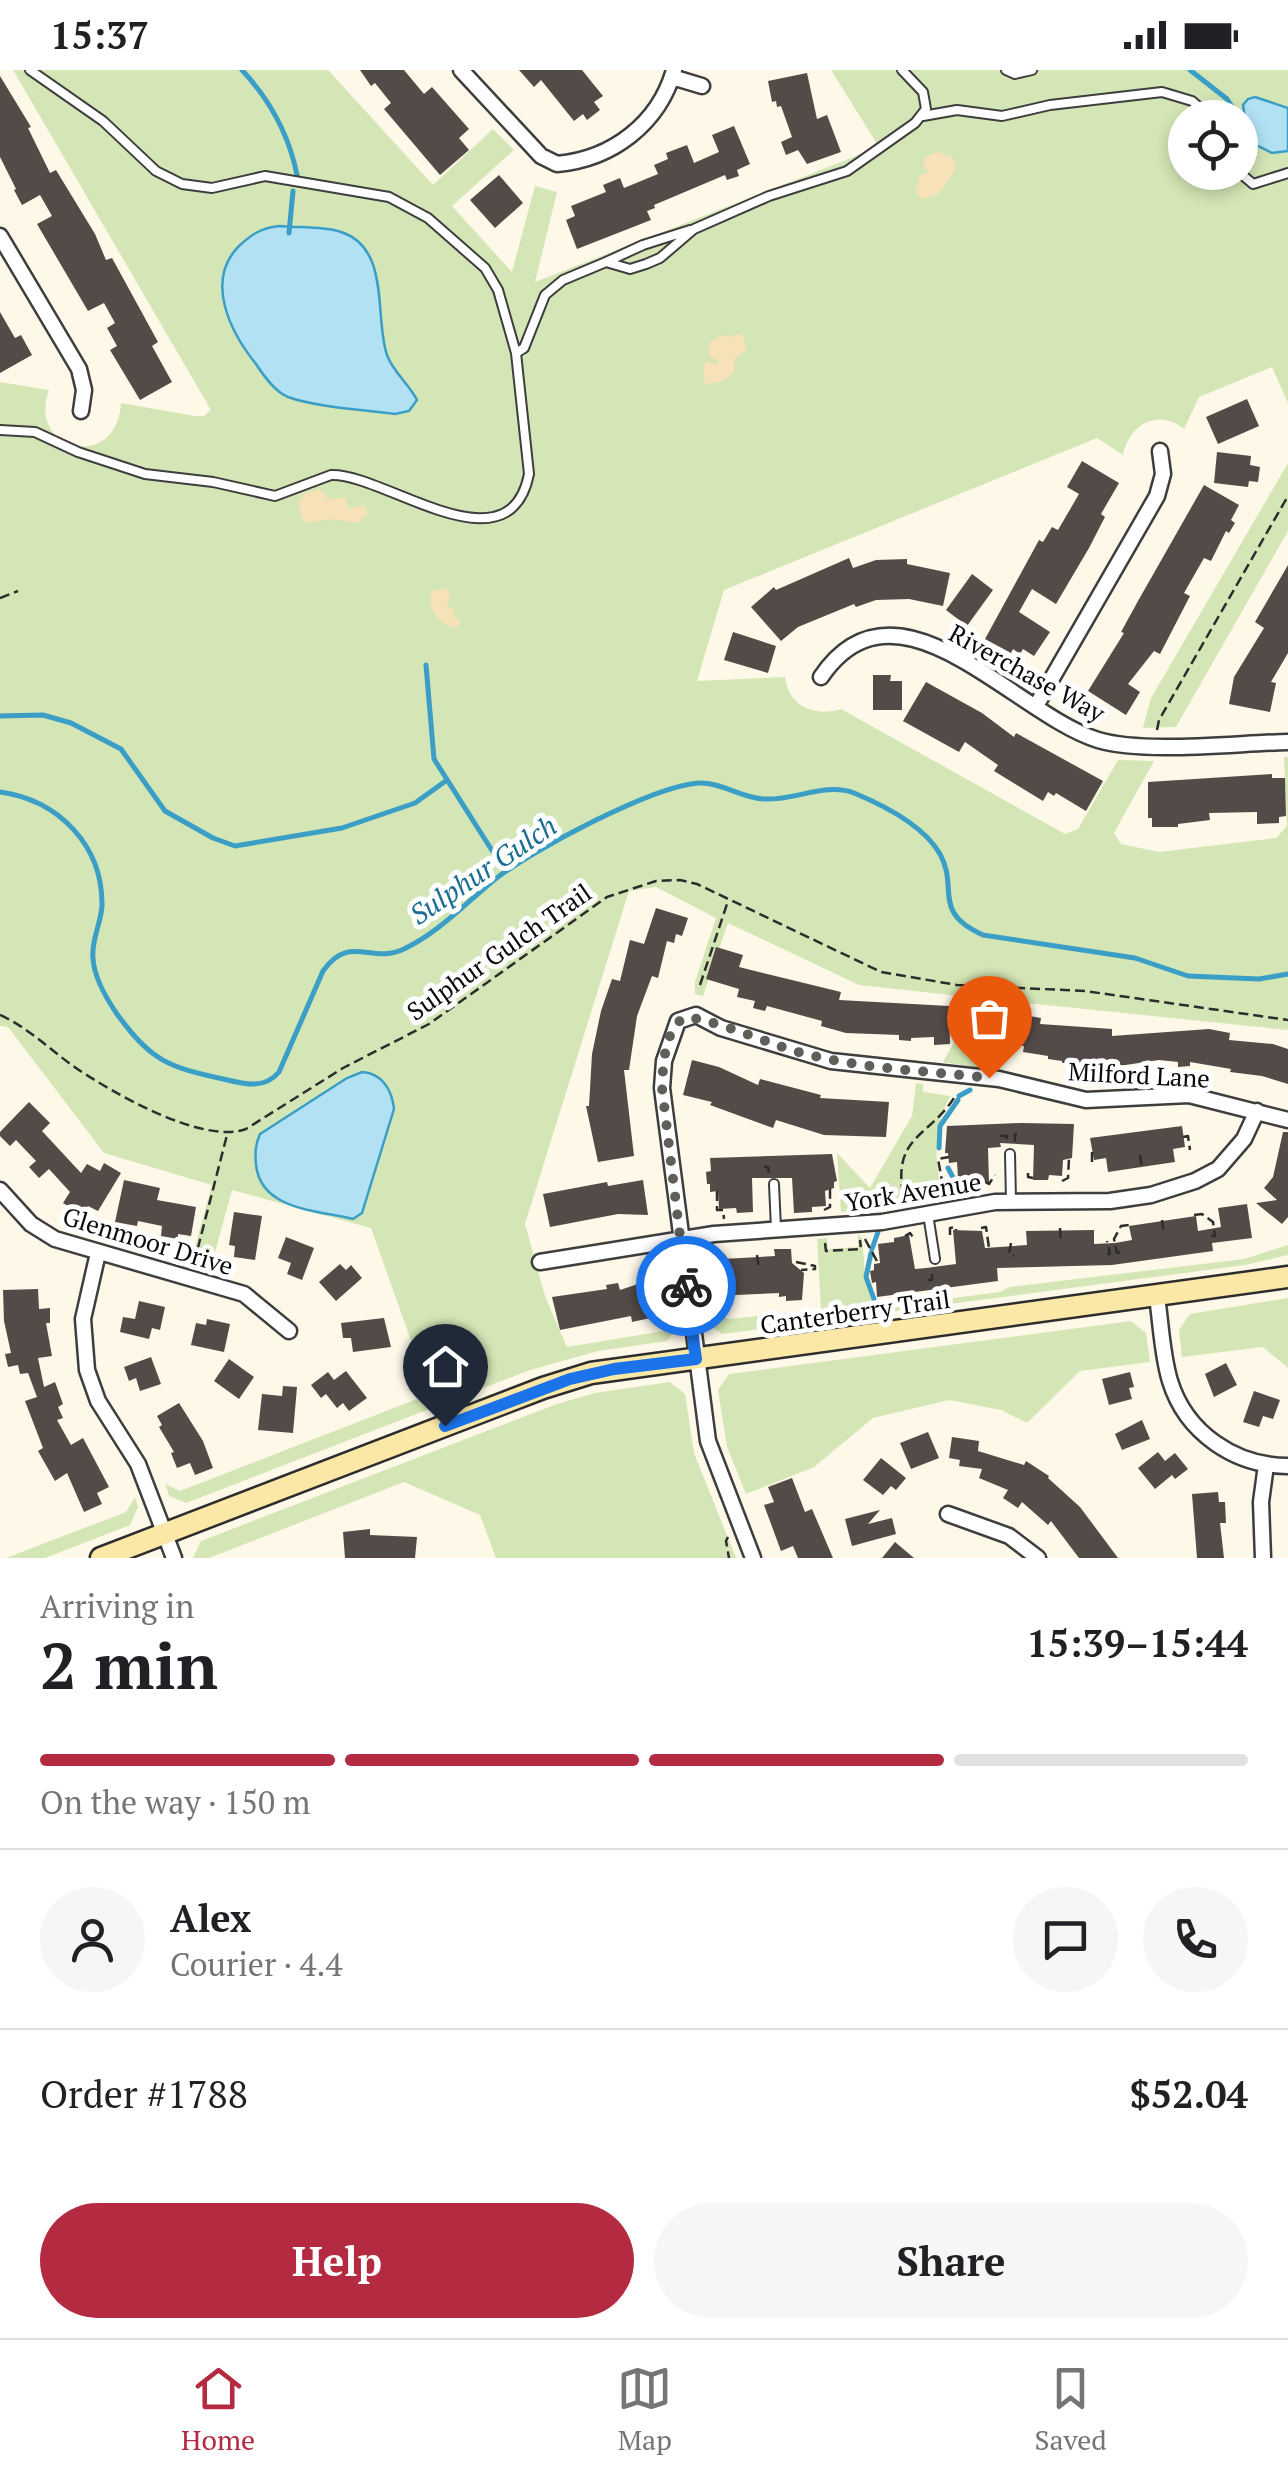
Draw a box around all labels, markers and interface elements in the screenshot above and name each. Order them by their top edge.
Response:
text: 15:37 [50,10,149,60]
map controls [1168,100,1258,190]
button: locate [1168,100,1258,190]
street label: Riverchase Way [943,616,1111,729]
water label: Sulphur Gulch [402,807,564,932]
street label: Sulphur Gulch Trail [400,876,597,1028]
pin [947,976,1032,1079]
icon: bag [962,991,1017,1046]
street label: Milford Lane [1067,1054,1211,1095]
street label: York Avenue [842,1164,983,1219]
street label: Glenmoor Drive [59,1199,237,1282]
courier [636,1236,736,1336]
icon: bike [659,1259,714,1314]
street label: Canterberry Trail [758,1282,952,1341]
pin [403,1324,488,1427]
icon: home [418,1339,473,1394]
text: Arriving in [40,1585,194,1627]
text: 15:39–15:44 [1026,1618,1248,1668]
text: 2 min [40,1621,218,1708]
text: On the way · 150 m [40,1781,310,1823]
button: person [40,1887,145,1992]
button: chat [1013,1887,1118,1992]
button: phone [1143,1887,1248,1992]
text: Alex [170,1893,251,1943]
text: Courier · 4.4 [170,1943,342,1985]
text: Order #1788 [40,2069,248,2119]
text: $52.04 [1129,2069,1248,2119]
button: Help [40,2203,634,2318]
button: Share [654,2203,1248,2318]
tab: Home [181,2361,255,2458]
tab: Map [617,2361,672,2458]
tab: Saved [1034,2361,1107,2458]

